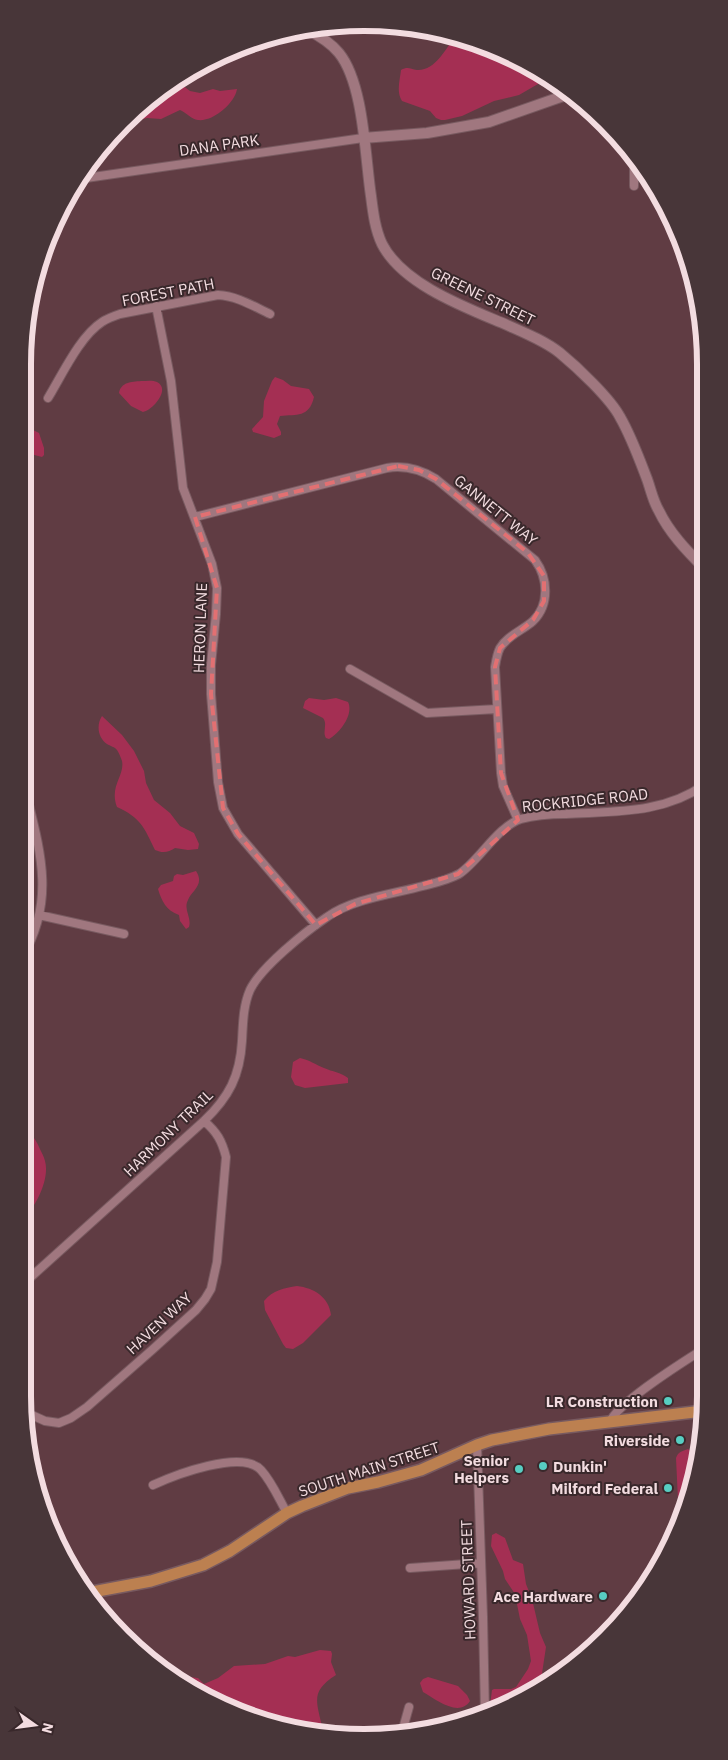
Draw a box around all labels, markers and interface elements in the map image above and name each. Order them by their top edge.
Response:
street label: DANA PARK [178,130,261,160]
street label: GREENE STREET [428,263,538,330]
street label: FOREST PATH [120,274,216,310]
street label: GANNETT WAY [450,471,542,550]
street label: HERON LANE [189,583,211,673]
street label: ROCKRIDGE ROAD [521,784,649,816]
street label: HARMONY TRAIL [119,1085,217,1180]
street label: HAVEN WAY [122,1288,196,1358]
place label: LR Construction [546,1392,658,1411]
marker: LR Construction [662,1395,674,1407]
place label: Riverside [604,1431,670,1450]
marker: Riverside [674,1434,686,1446]
street label: SOUTH MAIN STREET [296,1437,442,1501]
place label: Senior Helpers [454,1451,509,1487]
place label: Dunkin' [553,1457,607,1476]
marker: Dunkin' [537,1460,549,1472]
marker: Senior Helpers [513,1463,525,1475]
place label: Milford Federal [551,1479,658,1498]
marker: Milford Federal [662,1482,674,1494]
street label: HOWARD STREET [456,1519,480,1640]
place label: Ace Hardware [493,1587,593,1606]
marker: Ace Hardware [597,1590,609,1602]
north arrow [10,1700,60,1750]
text: N [38,1721,58,1735]

